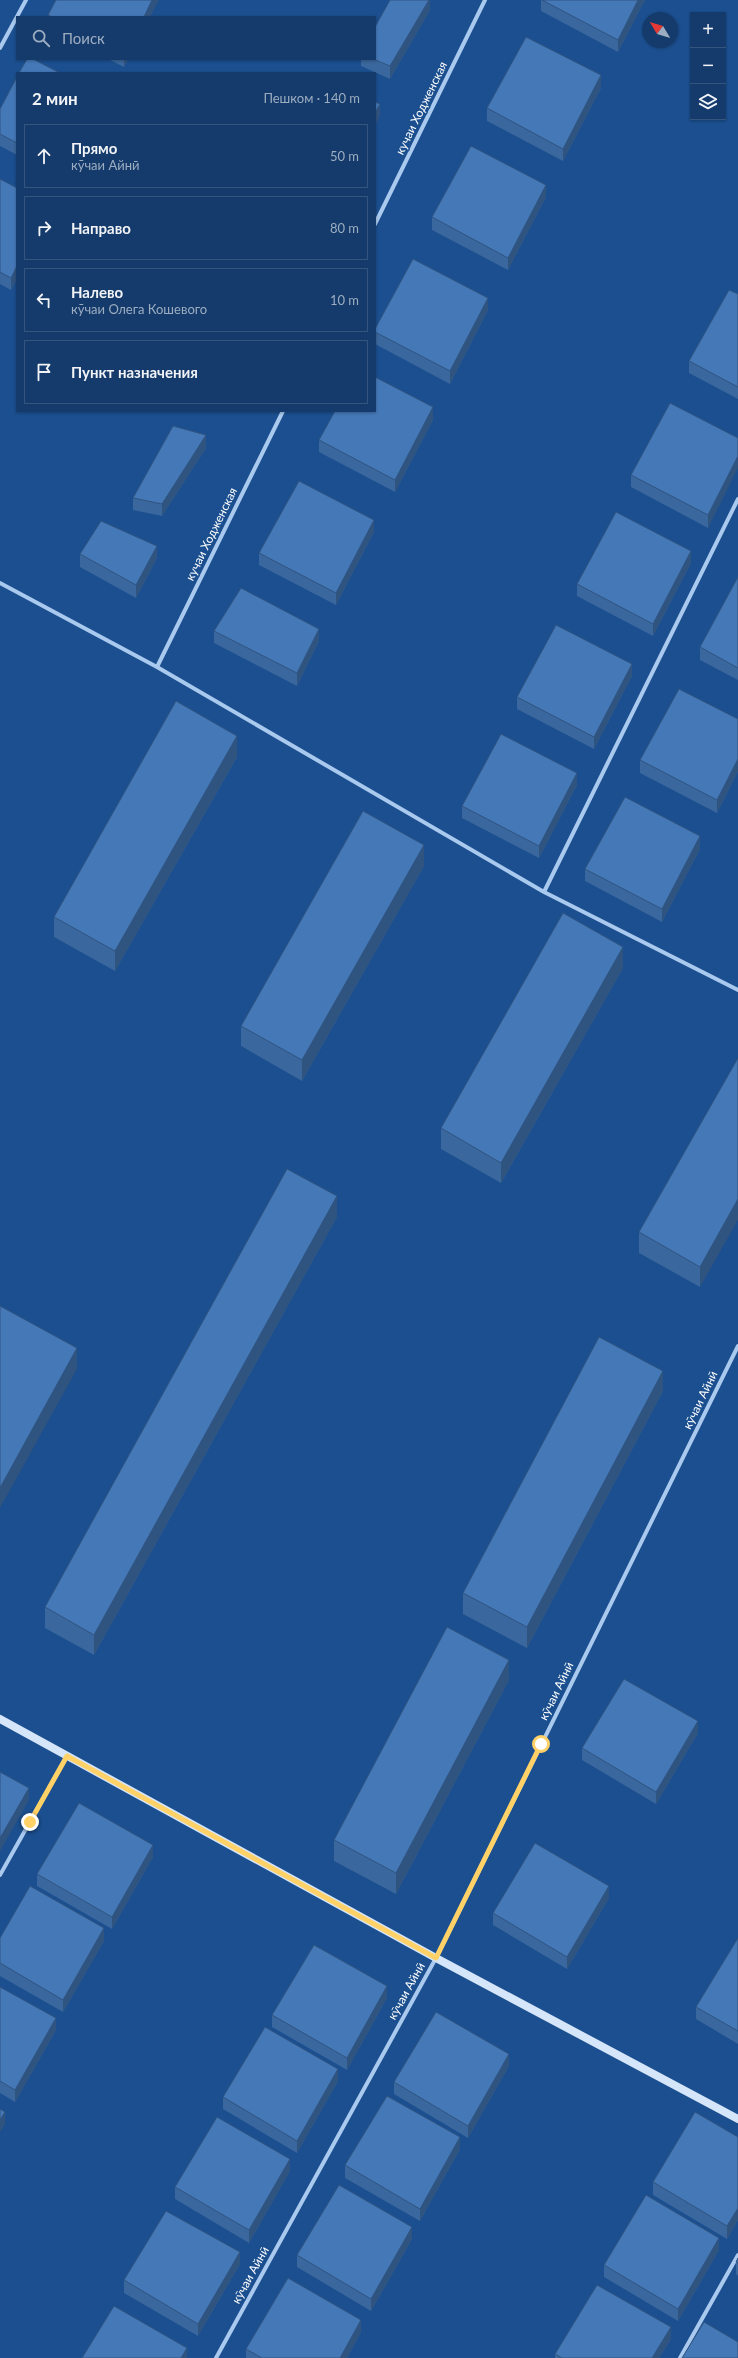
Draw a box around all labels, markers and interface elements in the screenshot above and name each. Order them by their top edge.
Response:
north arrow [642,12,678,48]
map controls [690,12,726,120]
button: + [690,12,726,48]
search box [16,16,376,60]
icon: search [30,27,52,49]
text: Поиск [62,29,105,47]
button: − [690,48,726,84]
street label: кучаи Ходженская [392,59,450,157]
button: layers [690,84,726,120]
text: 2 мин [32,88,78,109]
text: Пешком · 140 m [263,90,360,106]
text: Прямо [71,139,117,157]
icon: ahead [33,145,55,167]
text: 50 m [330,148,359,164]
text: кӯчаи Айнӣ [71,157,139,173]
icon: right [33,217,55,239]
text: Направо [71,219,131,237]
text: 80 m [330,220,359,236]
text: Налево [71,283,123,301]
icon: left [33,289,55,311]
text: 10 m [330,292,359,308]
text: кӯчаи Олега Кошевого [71,301,207,317]
icon: arrive [33,361,55,383]
text: Пункт назначения [71,363,198,381]
street label: кучаи Ходженская [182,485,240,583]
street label: кӯчаи Айнӣ [679,1368,721,1432]
street label: кӯчаи Айнӣ [535,1659,577,1723]
route start [532,1735,550,1753]
route end [21,1813,39,1831]
street label: кӯчаи Айнӣ [384,1960,428,2022]
street label: кӯчаи Айнӣ [228,2244,272,2306]

